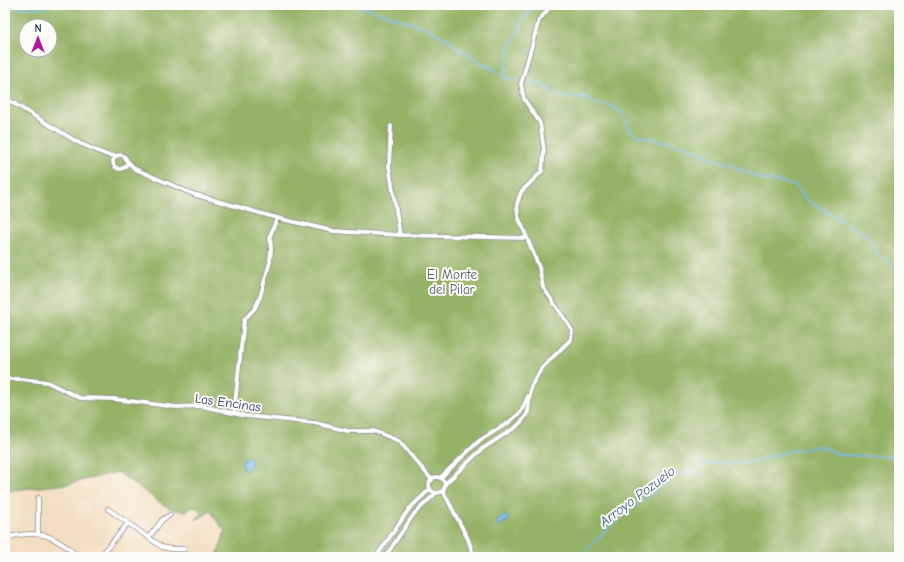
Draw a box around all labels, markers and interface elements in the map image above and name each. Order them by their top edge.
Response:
north arrow [18,18,58,58]
text: N [34,22,42,35]
park label: El Monte del Pilar [427,267,477,297]
street label: Las Encinas [194,390,262,415]
water label: Arroyo Pozuelo [595,462,679,531]

